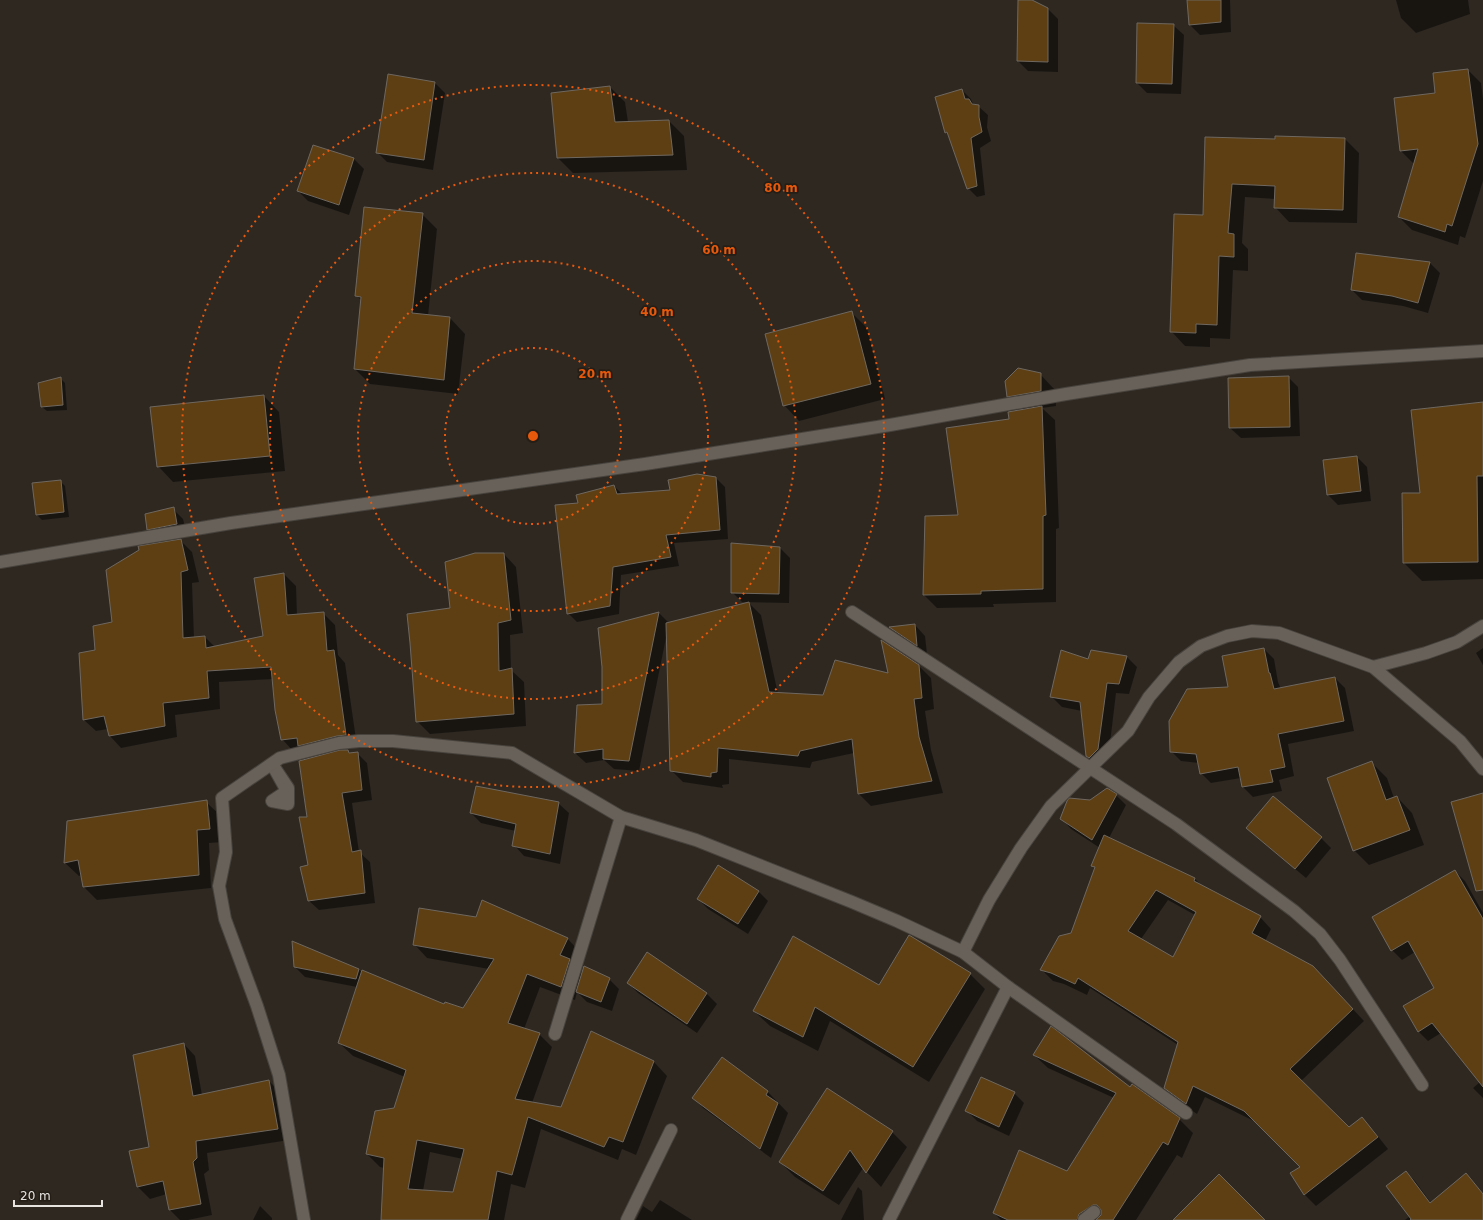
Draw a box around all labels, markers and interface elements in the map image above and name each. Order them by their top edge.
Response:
text: 80 m [764,181,798,195]
text: 60 m [702,243,736,257]
text: 40 m [640,305,674,319]
text: 20 m [578,367,612,381]
centre of rings [526,429,540,443]
scale bar [14,1182,102,1208]
text: 20 m [20,1189,51,1203]

